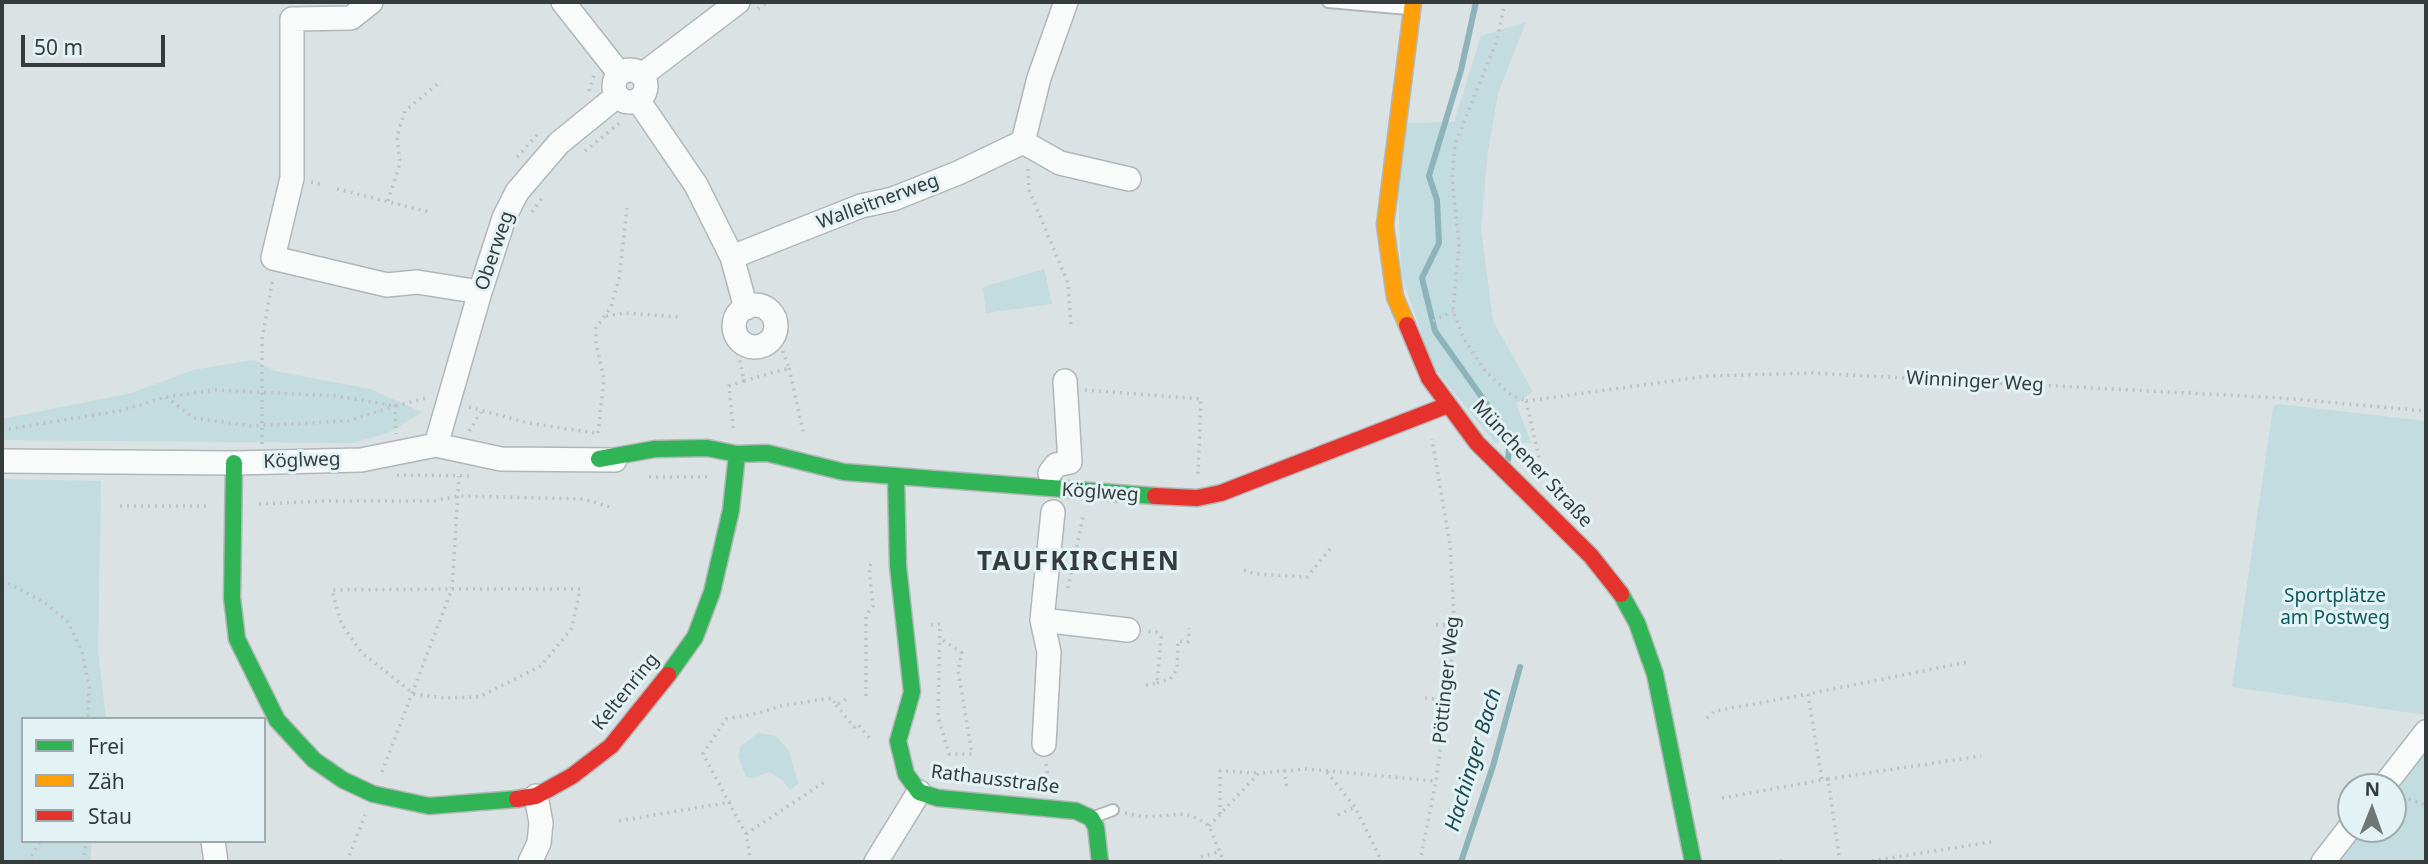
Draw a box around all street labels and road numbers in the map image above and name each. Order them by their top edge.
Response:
street label: Walleitnerweg [814,169,942,235]
street label: Oberweg [471,208,519,294]
street label: Winninger Weg [1906,367,2044,397]
street label: Münchener Straße [1467,396,1597,532]
street label: Köglweg [263,448,341,474]
street label: Köglweg [1061,479,1139,507]
street label: Pöttinger Weg [1429,615,1465,745]
street label: Keltenring [588,649,664,735]
street label: Rathausstraße [929,761,1061,799]

